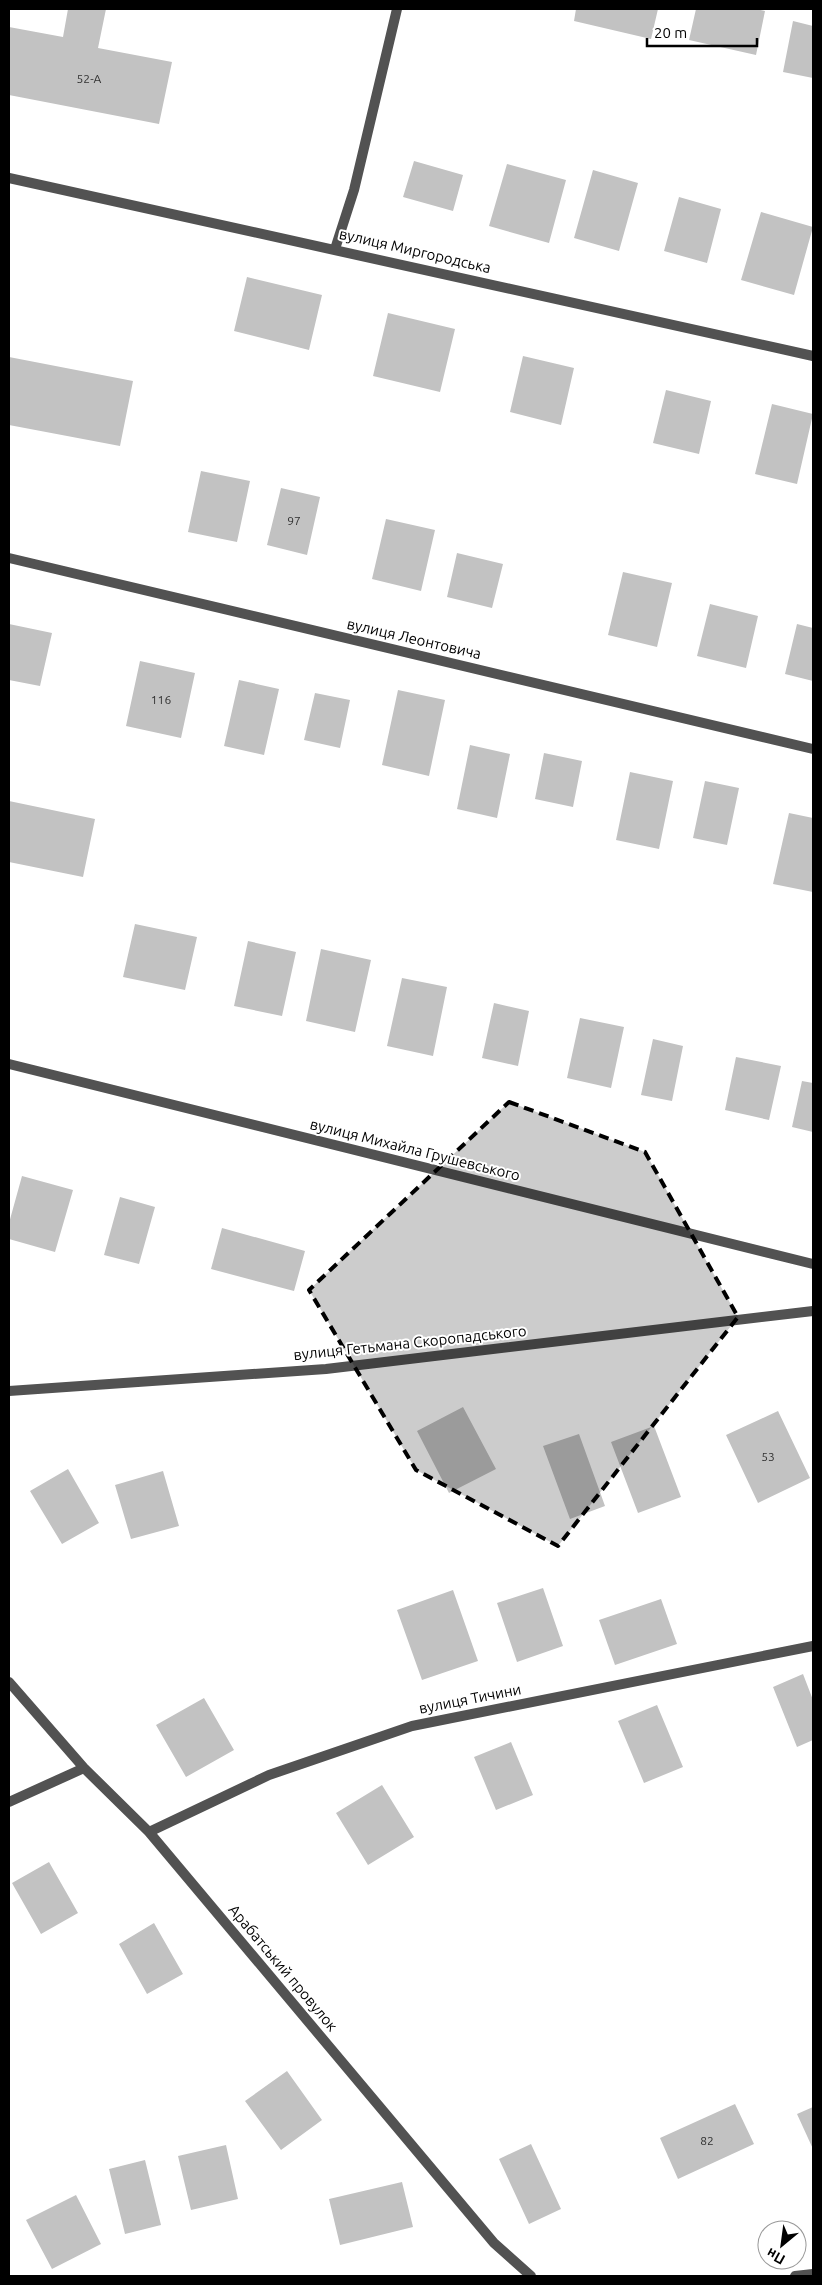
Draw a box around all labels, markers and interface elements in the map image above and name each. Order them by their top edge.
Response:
scale bar [647,15,757,47]
text: 20 m [654,24,687,41]
house number: 52-А [77,72,102,85]
street label: вулиця Миргородська [338,225,493,276]
house number: 97 [287,514,301,527]
street label: вулиця Леонтовича [345,615,483,662]
house number: 116 [151,693,171,706]
street label: вулиця Михайла Грушевського [308,1115,522,1184]
street label: вулиця Гетьмана Скоропадського [293,1322,527,1363]
house number: 53 [761,1450,775,1463]
street label: вулиця Тичини [417,1680,523,1717]
street label: Арабатський провулок [226,1901,341,2035]
house number: 82 [700,2134,714,2147]
north arrow [757,2220,807,2270]
text: Пн [764,2245,788,2268]

